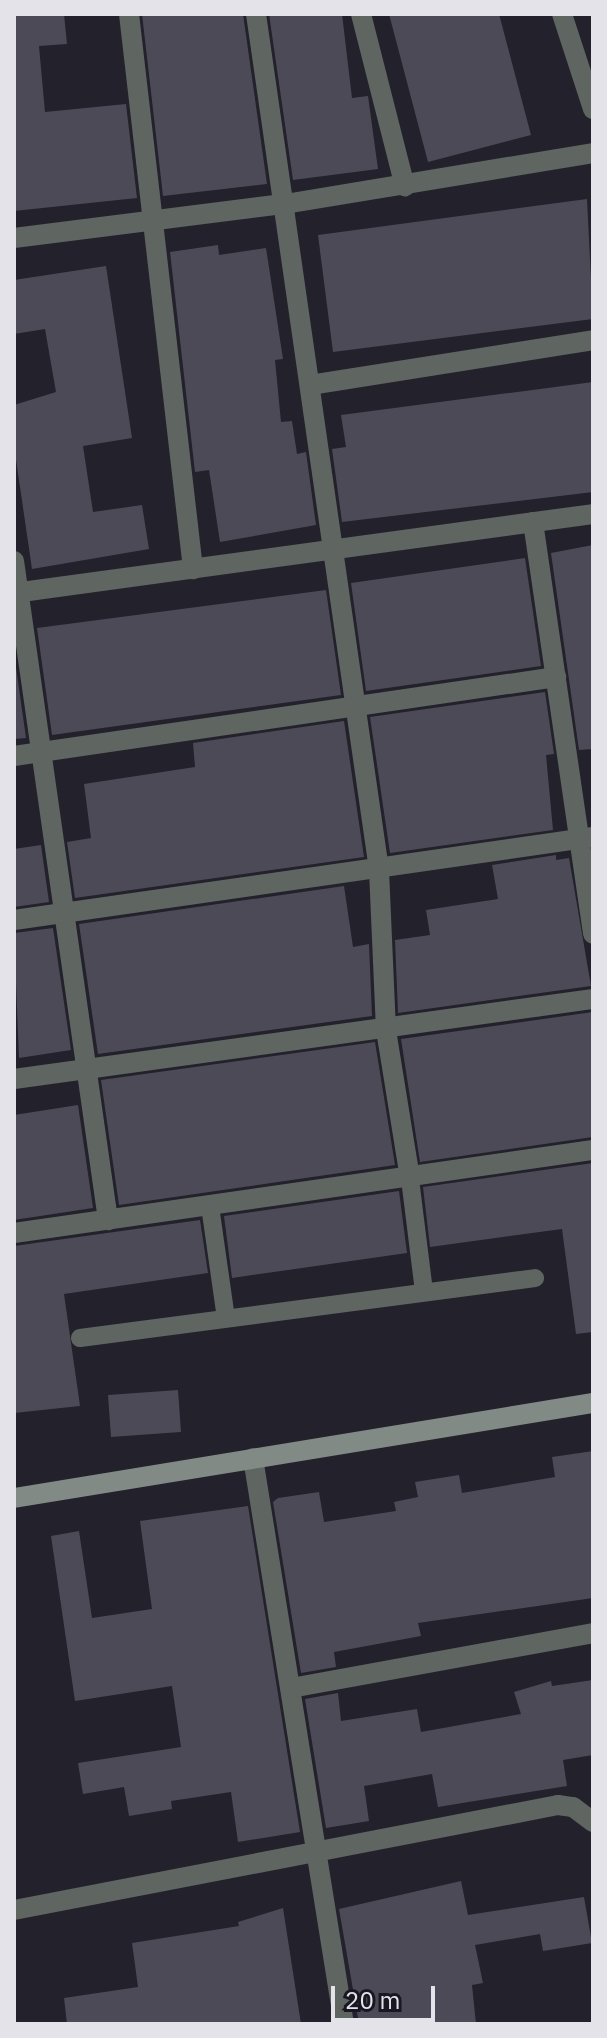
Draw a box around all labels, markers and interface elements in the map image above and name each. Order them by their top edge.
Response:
scale bar [335,1970,439,2020]
text: 20 m [345,1984,400,2016]

